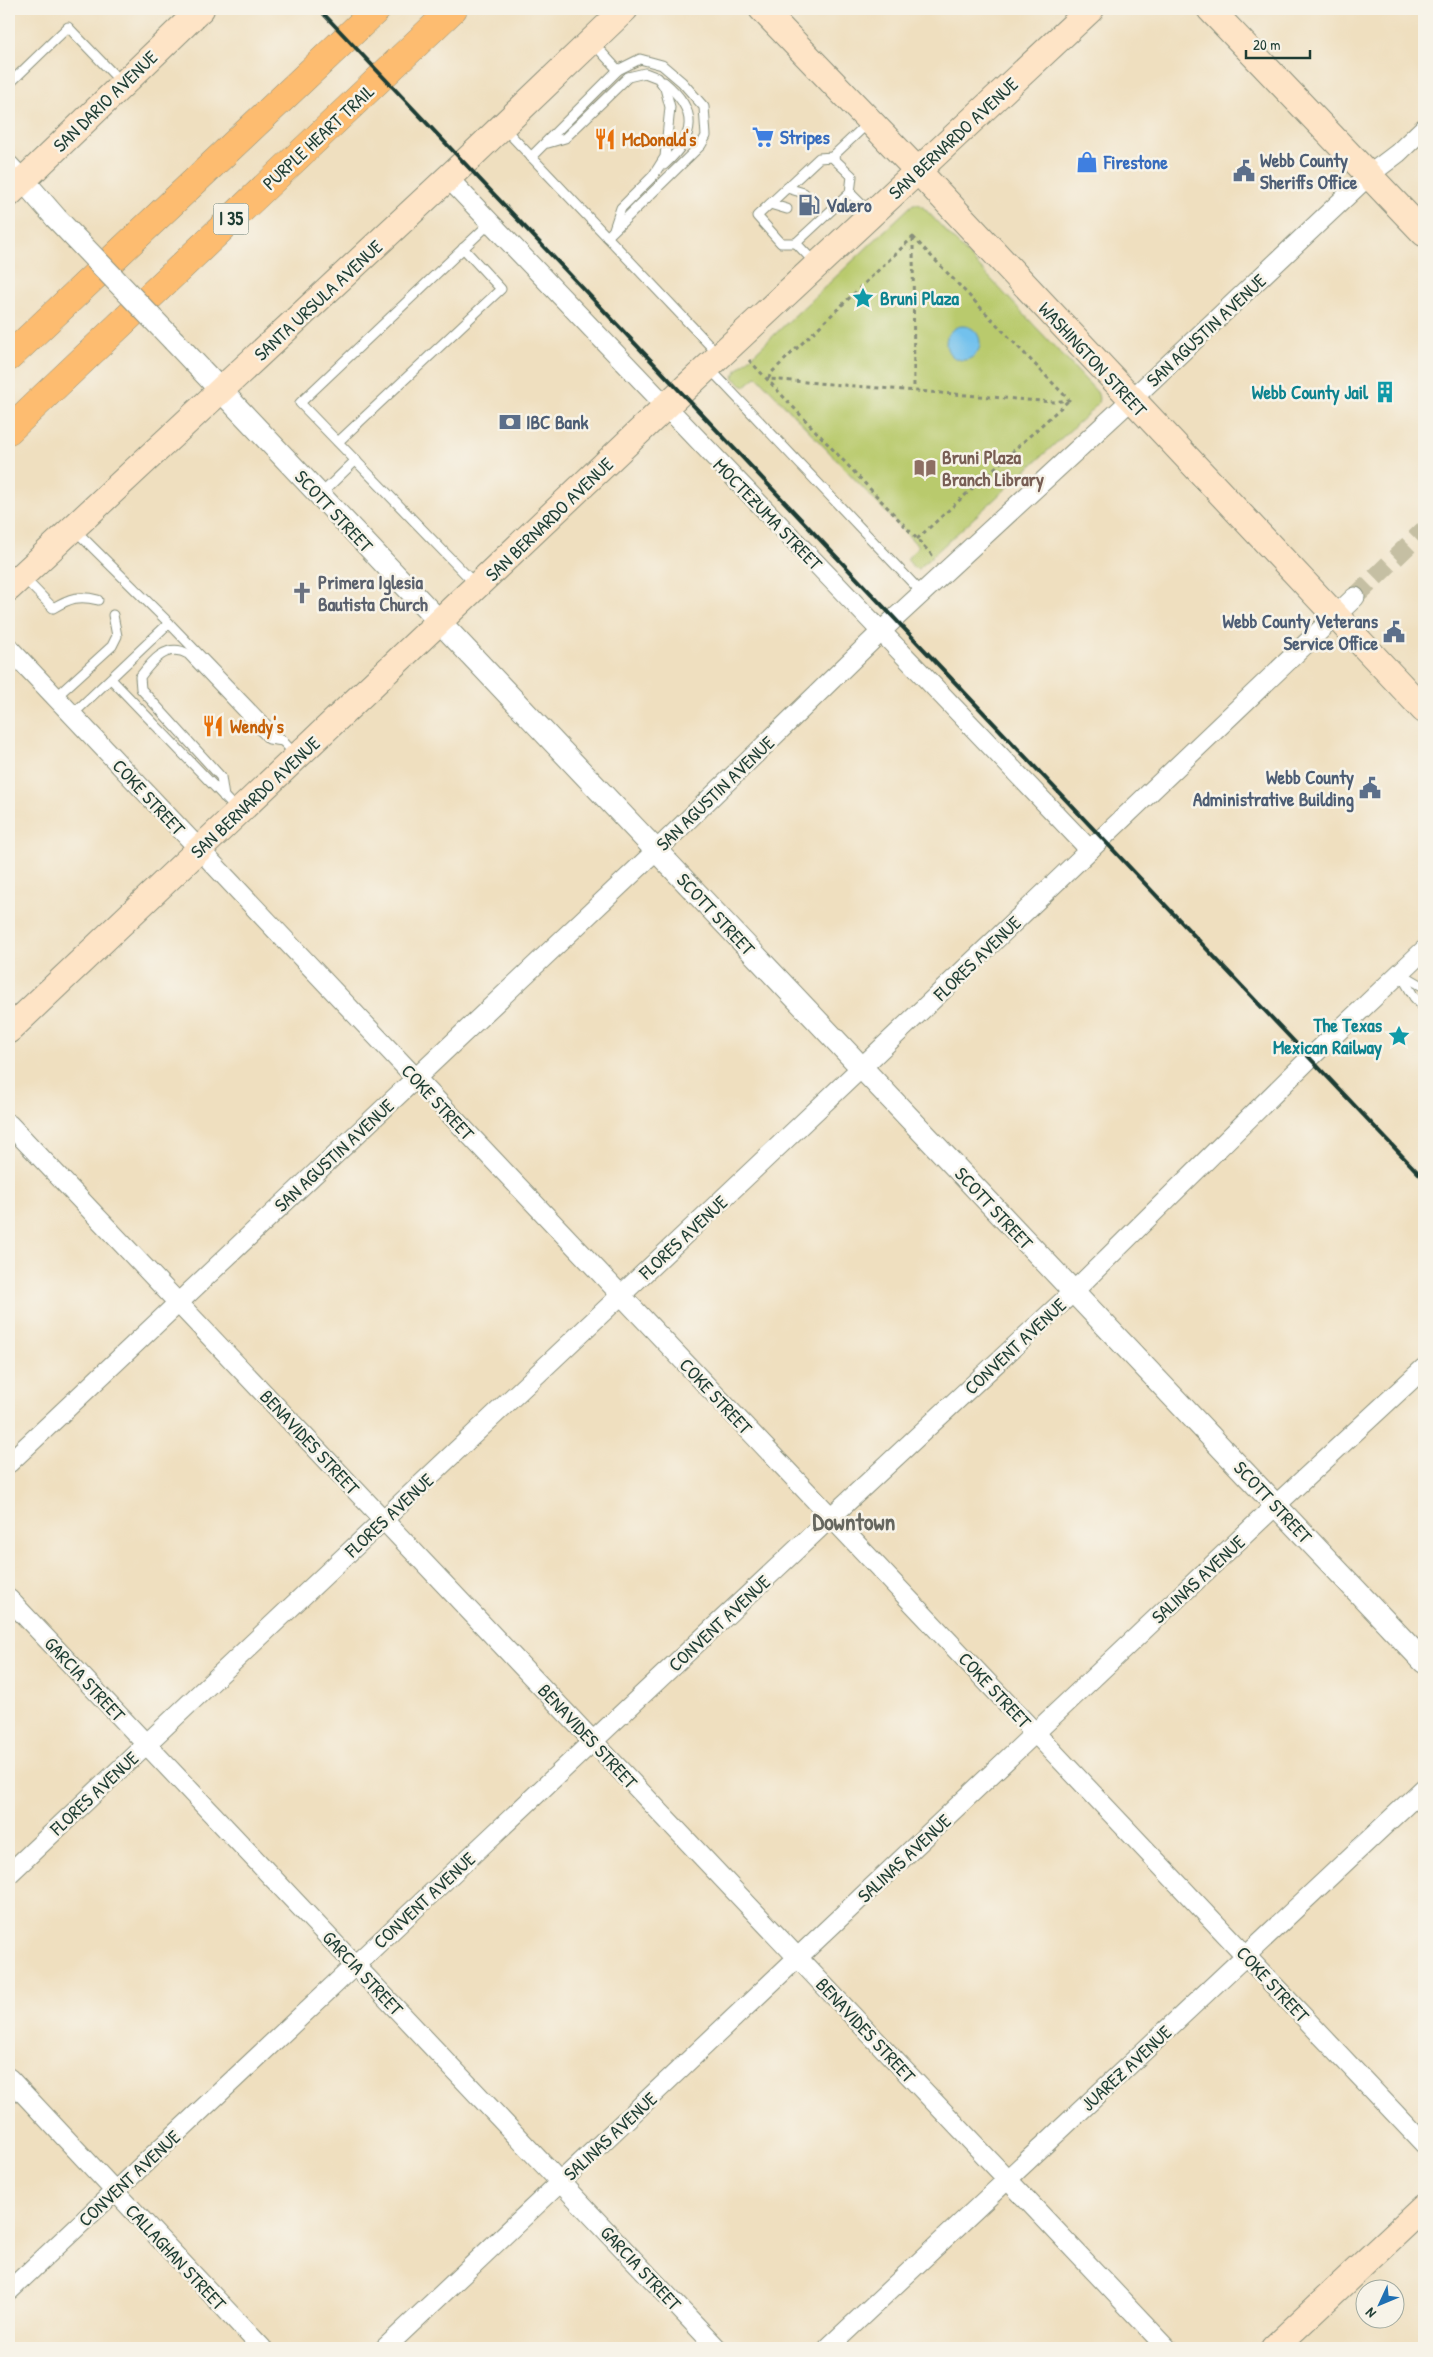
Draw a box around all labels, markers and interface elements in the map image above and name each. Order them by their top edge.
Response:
scale bar [1246,28,1309,60]
text: 20 m [1253,34,1280,55]
street label: SAN DARIO AVENUE [47,44,163,158]
street label: SAN BERNARDO AVENUE [883,71,1024,205]
street label: PURPLE HEART TRAIL [256,78,380,196]
supermarket icon: Stripes [750,124,776,150]
place label: Stripes [780,124,831,151]
restaurant icon: McDonald's [592,126,618,152]
place label: McDonald's [622,126,697,152]
place label: Webb County Sheriffs Office [1260,147,1358,195]
shop icon: Firestone [1074,149,1100,175]
place label: Firestone [1103,149,1168,175]
public building icon: Webb County Sheriffs Office [1231,158,1257,184]
fuel station icon: Valero [796,192,822,218]
place label: Valero [826,192,872,218]
road number: I 35 [214,203,248,234]
street label: SANTA URSULA AVENUE [248,233,388,366]
street label: SAN AGUSTIN AVENUE [1140,267,1272,392]
place icon: Bruni Plaza [850,285,876,311]
place label: Bruni Plaza [880,285,960,311]
street label: WASHINGTON STREET [1033,296,1154,423]
place label: Webb County Jail [1252,379,1369,406]
building icon: Webb County Jail [1372,379,1398,405]
bank icon: IBC Bank [497,409,523,435]
place label: IBC Bank [526,409,589,435]
place label: Bruni Plaza Branch Library [942,444,1044,493]
street label: SAN BERNARDO AVENUE [479,451,619,587]
street label: MOCTEZUMA STREET [708,452,829,577]
library icon: Bruni Plaza Branch Library [912,455,938,481]
street label: SCOTT STREET [289,464,380,559]
place label: Primera Iglesia Bautista Church [318,569,428,617]
church icon: Primera Iglesia Bautista Church [289,580,315,606]
place label: Webb County Veterans Service Office [1223,608,1379,656]
public building icon: Webb County Veterans Service Office [1381,619,1407,645]
restaurant icon: Wendy's [200,713,226,739]
place label: Wendy's [230,713,284,740]
street label: SAN AGUSTIN AVENUE [650,729,780,856]
street label: SAN BERNARDO AVENUE [185,730,326,864]
street label: COKE STREET [107,753,192,842]
place label: Webb County Administrative Building [1193,764,1355,813]
public building icon: Webb County Administrative Building [1357,775,1383,801]
street label: SCOTT STREET [671,867,762,962]
street label: FLORES AVENUE [927,909,1027,1007]
place label: The Texas Mexican Railway [1273,1012,1383,1061]
place icon: The Texas Mexican Railway [1386,1023,1412,1049]
street label: COKE STREET [396,1058,481,1147]
street label: SAN AGUSTIN AVENUE [268,1092,400,1217]
street label: SCOTT STREET [949,1161,1040,1256]
street label: FLORES AVENUE [632,1189,733,1285]
street label: CONVENT AVENUE [958,1291,1072,1400]
street label: COKE STREET [674,1352,759,1441]
street label: BENAVIDES STREET [254,1384,366,1501]
street label: SCOTT STREET [1228,1455,1319,1550]
street label: FLORES AVENUE [338,1467,439,1563]
district label: Downtown [813,1505,896,1537]
street label: SALINAS AVENUE [1146,1528,1251,1629]
street label: CONVENT AVENUE [662,1568,776,1677]
street label: GARCIA STREET [39,1631,132,1728]
street label: COKE STREET [953,1646,1038,1735]
street label: BENAVIDES STREET [532,1678,644,1795]
street label: FLORES AVENUE [43,1745,144,1841]
street label: SALINAS AVENUE [852,1807,957,1908]
street label: CONVENT AVENUE [367,1845,481,1954]
street label: GARCIA STREET [317,1925,410,2022]
street label: COKE STREET [1231,1940,1316,2029]
street label: BENAVIDES STREET [810,1972,922,2089]
street label: JUAREZ AVENUE [1075,2019,1177,2117]
street label: SALINAS AVENUE [558,2085,663,2186]
street label: CONVENT AVENUE [72,2123,186,2232]
street label: CALLAGHAN STREET [120,2198,233,2317]
street label: GARCIA STREET [595,2220,688,2317]
north arrow [1356,2280,1406,2330]
text: N [1360,2304,1380,2323]

